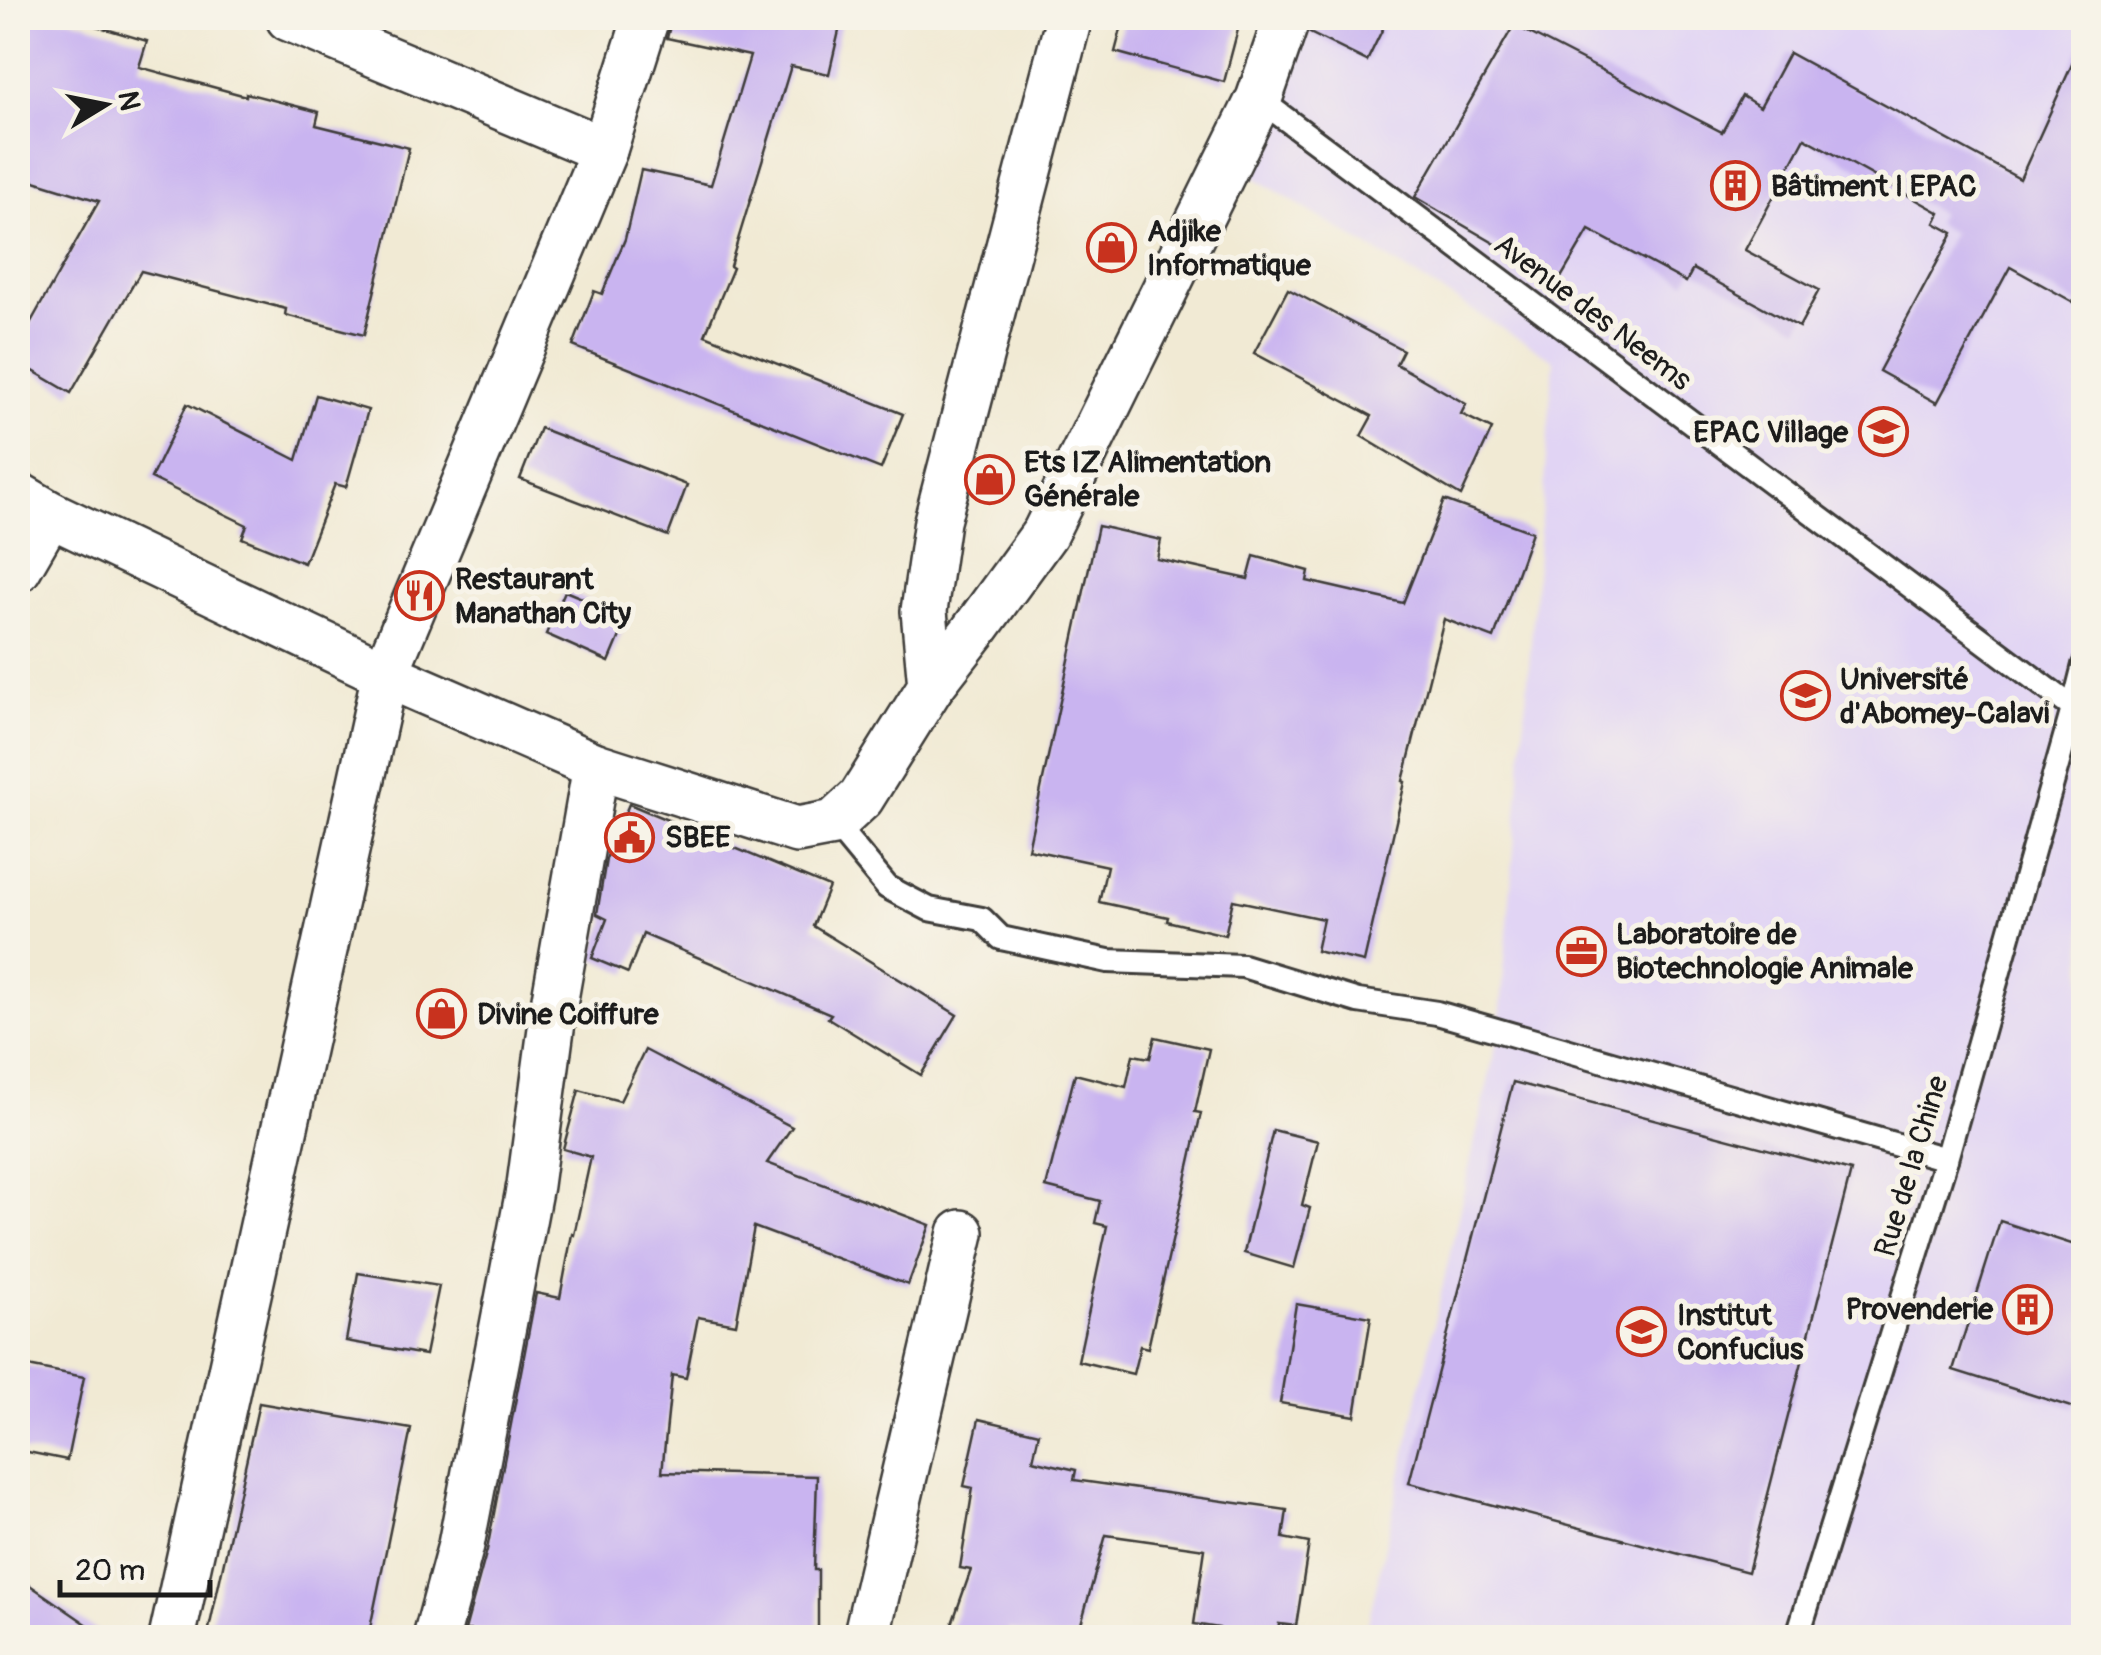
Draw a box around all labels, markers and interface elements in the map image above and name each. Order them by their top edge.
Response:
north arrow [55,55,155,155]
text: N [109,89,147,113]
building icon: Bâtiment I EPAC [1710,160,1762,212]
place label: Bâtiment I EPAC [1771,168,1977,205]
place label: Adjike Informatique [1147,213,1312,284]
shop icon: Adjike Informatique [1086,222,1138,274]
street label: Avenue des Neems [1487,226,1699,399]
school or university icon: EPAC Village [1857,406,1909,458]
place label: EPAC Village [1693,414,1849,451]
place label: Ets IZ Alimentation Générale [1024,444,1271,515]
shop icon: Ets IZ Alimentation Générale [963,453,1015,505]
place label: Restaurant Manathan City [455,561,631,632]
restaurant icon: Restaurant Manathan City [394,570,446,622]
place label: Université d'Abomey-Calavi [1840,661,2049,732]
school or university icon: Université d'Abomey-Calavi [1779,670,1831,722]
public building icon: SBEE [604,811,656,863]
place label: SBEE [665,819,731,856]
place label: Laboratoire de Biotechnologie Animale [1616,916,1914,987]
office icon: Laboratoire de Biotechnologie Animale [1555,925,1607,977]
shop icon: Divine Coiffure [416,988,468,1040]
place label: Divine Coiffure [477,996,660,1033]
street label: Rue de la Chine [1866,1071,1957,1261]
building icon: Provenderie [2002,1283,2054,1335]
place label: Provenderie [1846,1291,1994,1328]
place label: Institut Confucius [1677,1297,1804,1368]
school or university icon: Institut Confucius [1616,1306,1668,1358]
scale bar [60,1535,210,1597]
text: 20 m [75,1552,145,1589]

